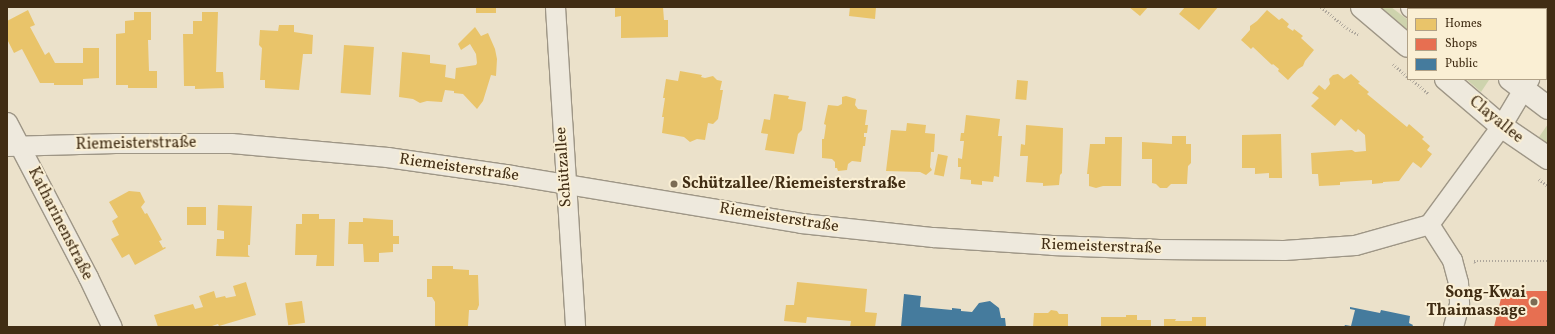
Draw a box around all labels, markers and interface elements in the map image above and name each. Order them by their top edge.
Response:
legend [1407,8,1547,80]
text: Homes [1445,16,1482,32]
text: Shops [1445,36,1477,52]
text: Public [1445,56,1478,72]
street label: Clayallee [1465,92,1527,148]
street label: Schützallee [552,126,576,208]
street label: Riemeisterstraße [75,133,197,155]
street label: Riemeisterstraße [398,150,520,186]
street label: Katharinenstraße [23,164,97,284]
place label: Schützallee/Riemeisterstraße [682,174,906,194]
marker: Schützallee/Riemeisterstraße [669,179,679,189]
street label: Riemeisterstraße [718,199,840,237]
street label: Riemeisterstraße [1040,235,1162,259]
place label: Song-Kwai Thaimassage [1426,283,1526,321]
marker: Song-Kwai Thaimassage [1529,297,1539,307]

